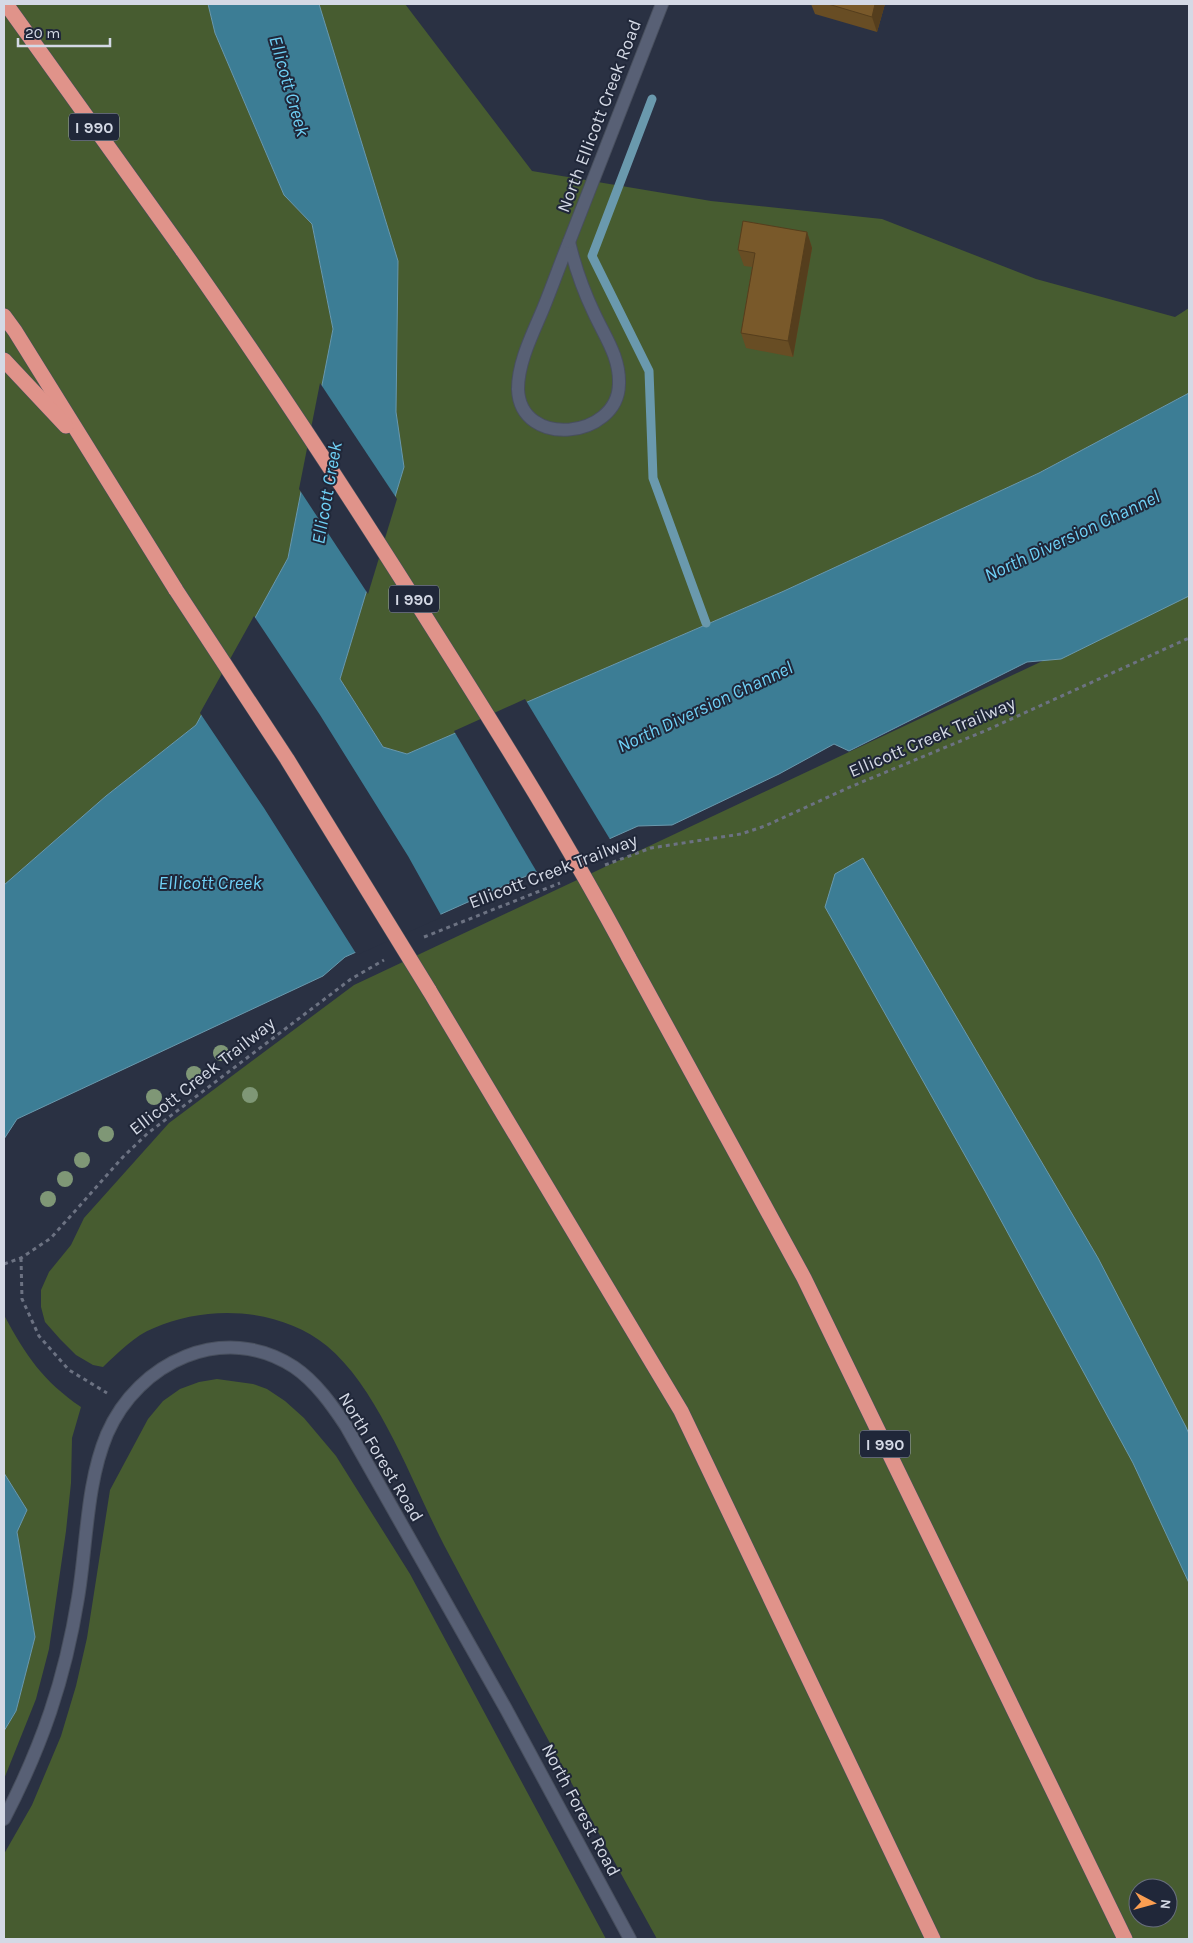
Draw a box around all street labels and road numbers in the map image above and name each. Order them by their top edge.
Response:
street label: North Ellicott Creek Road [552,16,646,216]
road number: I 990 [69,114,119,140]
road number: I 990 [389,586,439,612]
street label: Ellicott Creek Trailway [845,692,1019,782]
street label: Ellicott Creek Trailway [466,828,641,913]
street label: Ellicott Creek Trailway [125,1012,280,1140]
street label: North Forest Road [334,1388,428,1526]
road number: I 990 [860,1430,910,1458]
street label: North Forest Road [537,1740,625,1880]

